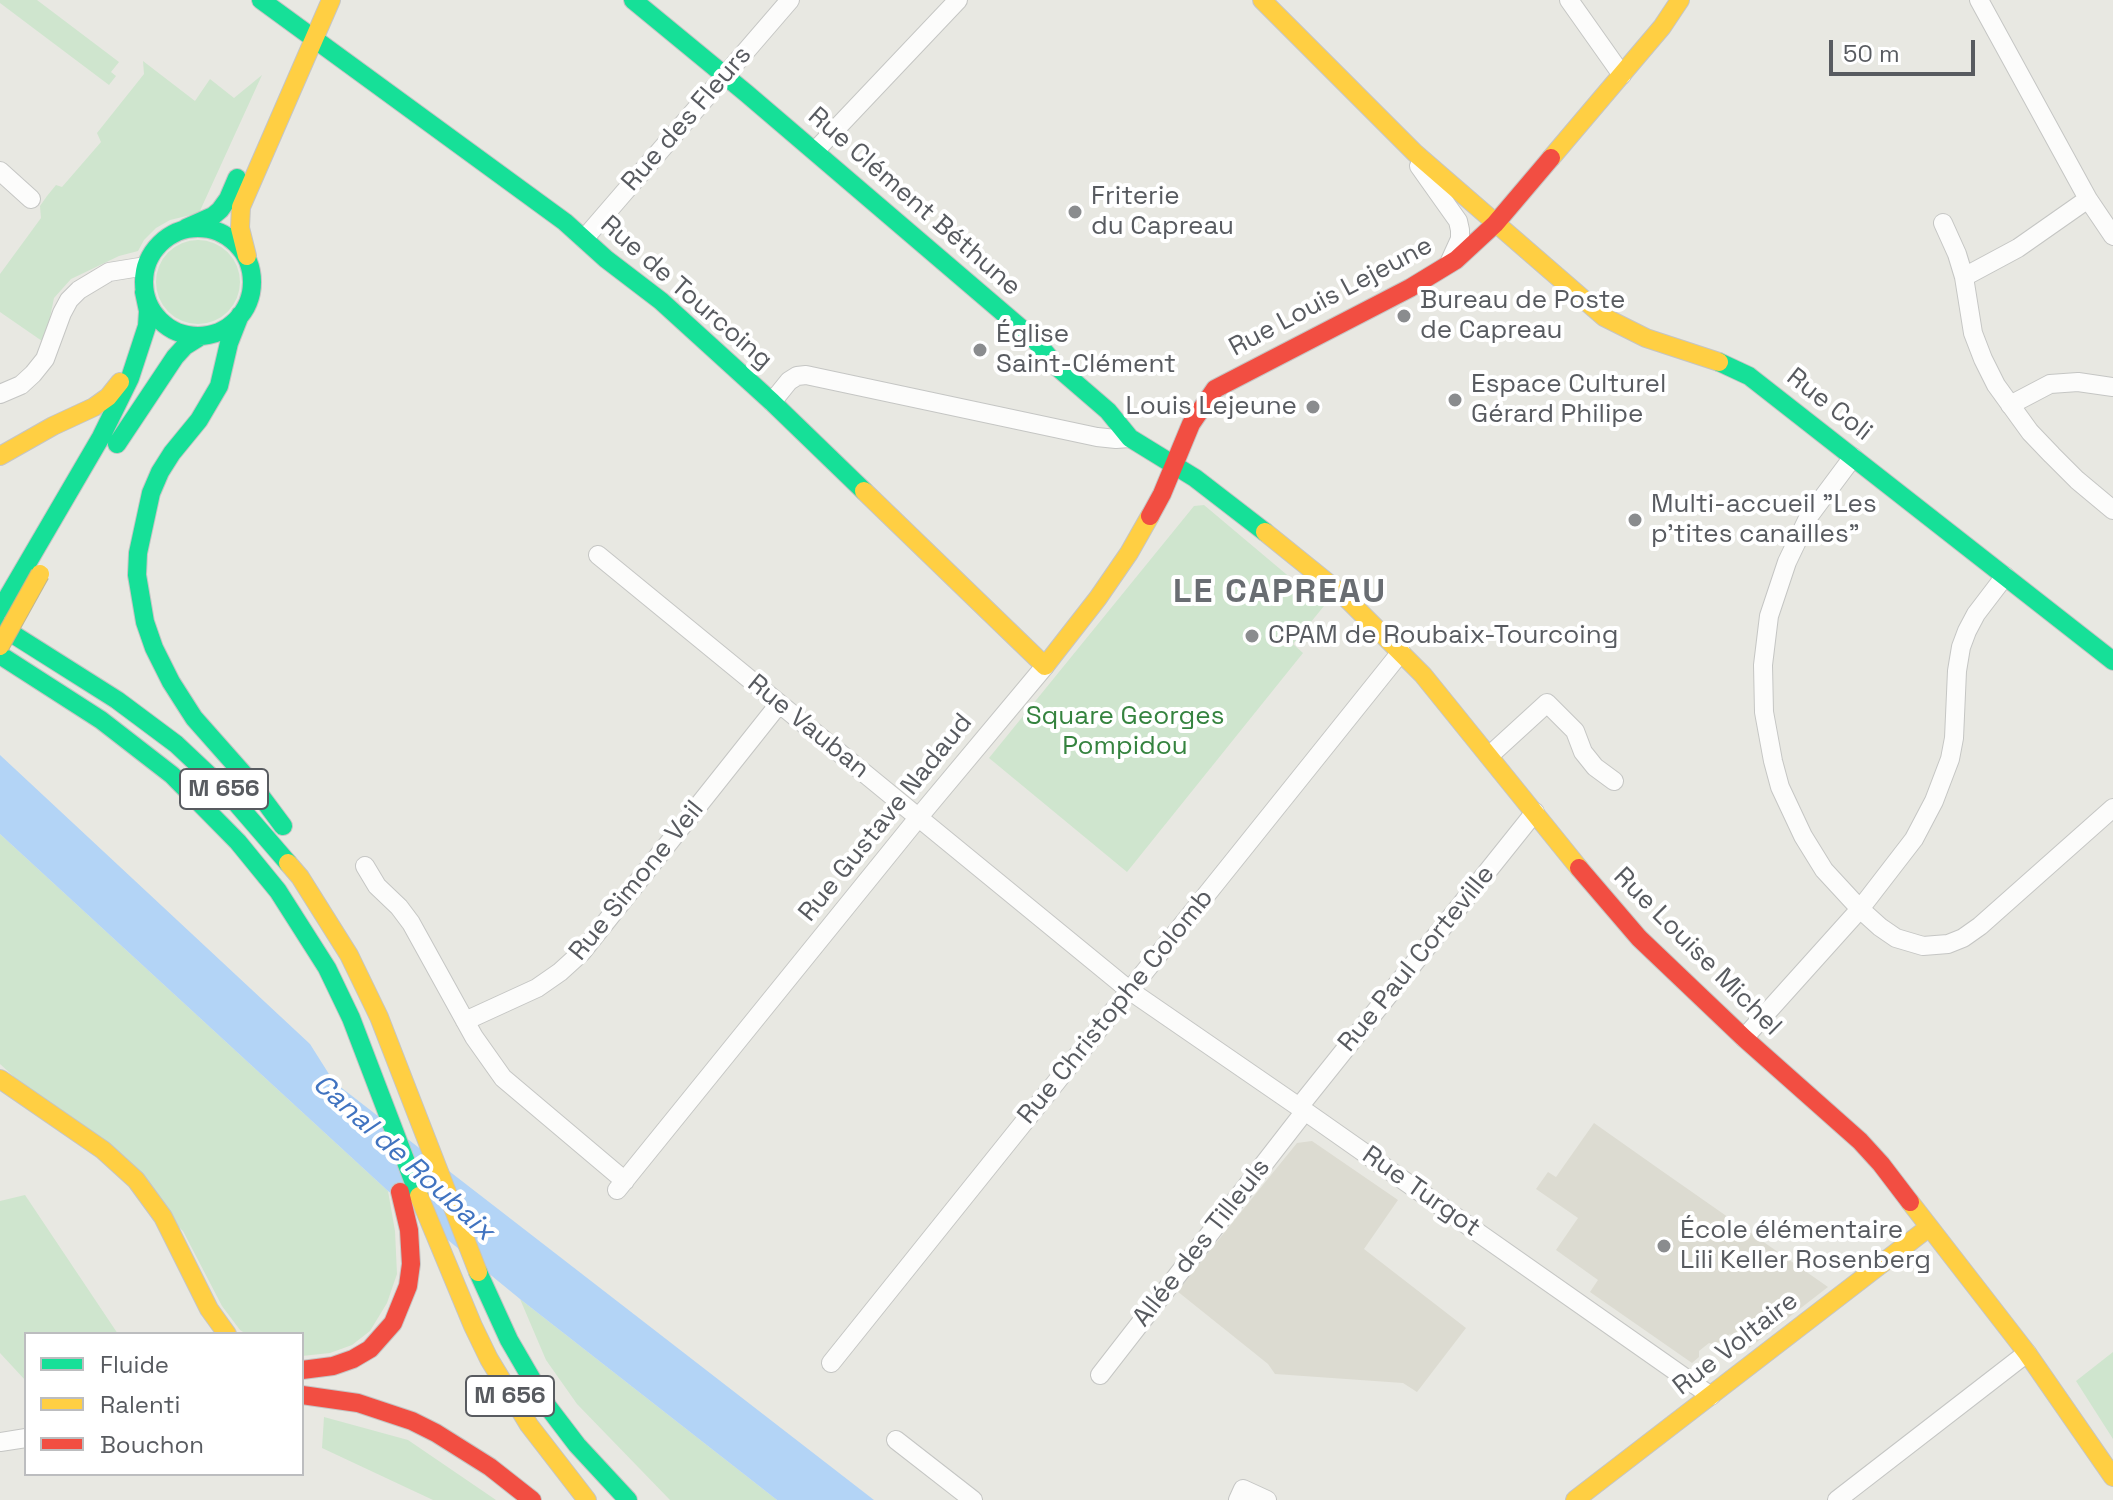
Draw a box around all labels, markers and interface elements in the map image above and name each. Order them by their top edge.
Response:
scale bar [1833,24,1979,74]
text: 50 m [1843,38,1900,69]
street label: Rue des Fleurs [616,40,758,198]
street label: Rue Clément Béthune [801,101,1027,303]
place label: Friterie du Capreau [1091,181,1234,242]
marker: Friterie du Capreau [1066,203,1084,221]
street label: Rue de Tourcoing [594,210,778,376]
street label: Rue Louis Lejeune [1224,230,1438,364]
place label: Bureau de Poste de Capreau [1420,285,1625,346]
marker: Bureau de Poste de Capreau [1395,307,1413,325]
place label: Église Saint-Clément [996,319,1176,380]
marker: Église Saint-Clément [971,341,989,359]
street label: Rue Coli [1780,362,1878,448]
place label: Espace Culturel Gérard Philipe [1471,369,1666,430]
place label: Louis Lejeune [1126,391,1297,423]
marker: Espace Culturel Gérard Philipe [1446,391,1464,409]
marker: Louis Lejeune [1304,398,1322,416]
place label: Multi-accueil "Les p’tites canailles" [1651,489,1877,550]
marker: Multi-accueil "Les p’tites canailles" [1626,511,1644,529]
district label: LE CAPREAU [1173,573,1387,613]
place label: CPAM de Roubaix-Tourcoing [1268,620,1618,652]
marker: CPAM de Roubaix-Tourcoing [1243,627,1261,645]
street label: Rue Vauban [741,668,875,786]
park label: Square Georges Pompidou [1026,701,1224,762]
street label: Rue Gustave Nadaud [793,708,979,928]
road number: M 656 [180,769,268,809]
street label: Rue Simone Veil [563,795,711,967]
street label: Rue Paul Corteville [1332,860,1502,1058]
street label: Rue Louise Michel [1607,862,1787,1042]
street label: Rue Christophe Colomb [1012,883,1220,1131]
water label: Canal de Roubaix [305,1068,501,1248]
street label: Rue Turgot [1356,1140,1486,1244]
street label: Allée des Tilleuls [1127,1153,1277,1333]
place label: École élémentaire Lili Keller Rosenberg [1680,1215,1931,1276]
marker: École élémentaire Lili Keller Rosenberg [1655,1237,1673,1255]
street label: Rue Voltaire [1667,1286,1805,1402]
legend [24,1332,304,1476]
text: Fluide [100,1349,169,1380]
road number: M 656 [466,1376,554,1416]
text: Ralenti [100,1389,180,1420]
text: Bouchon [100,1429,204,1460]

